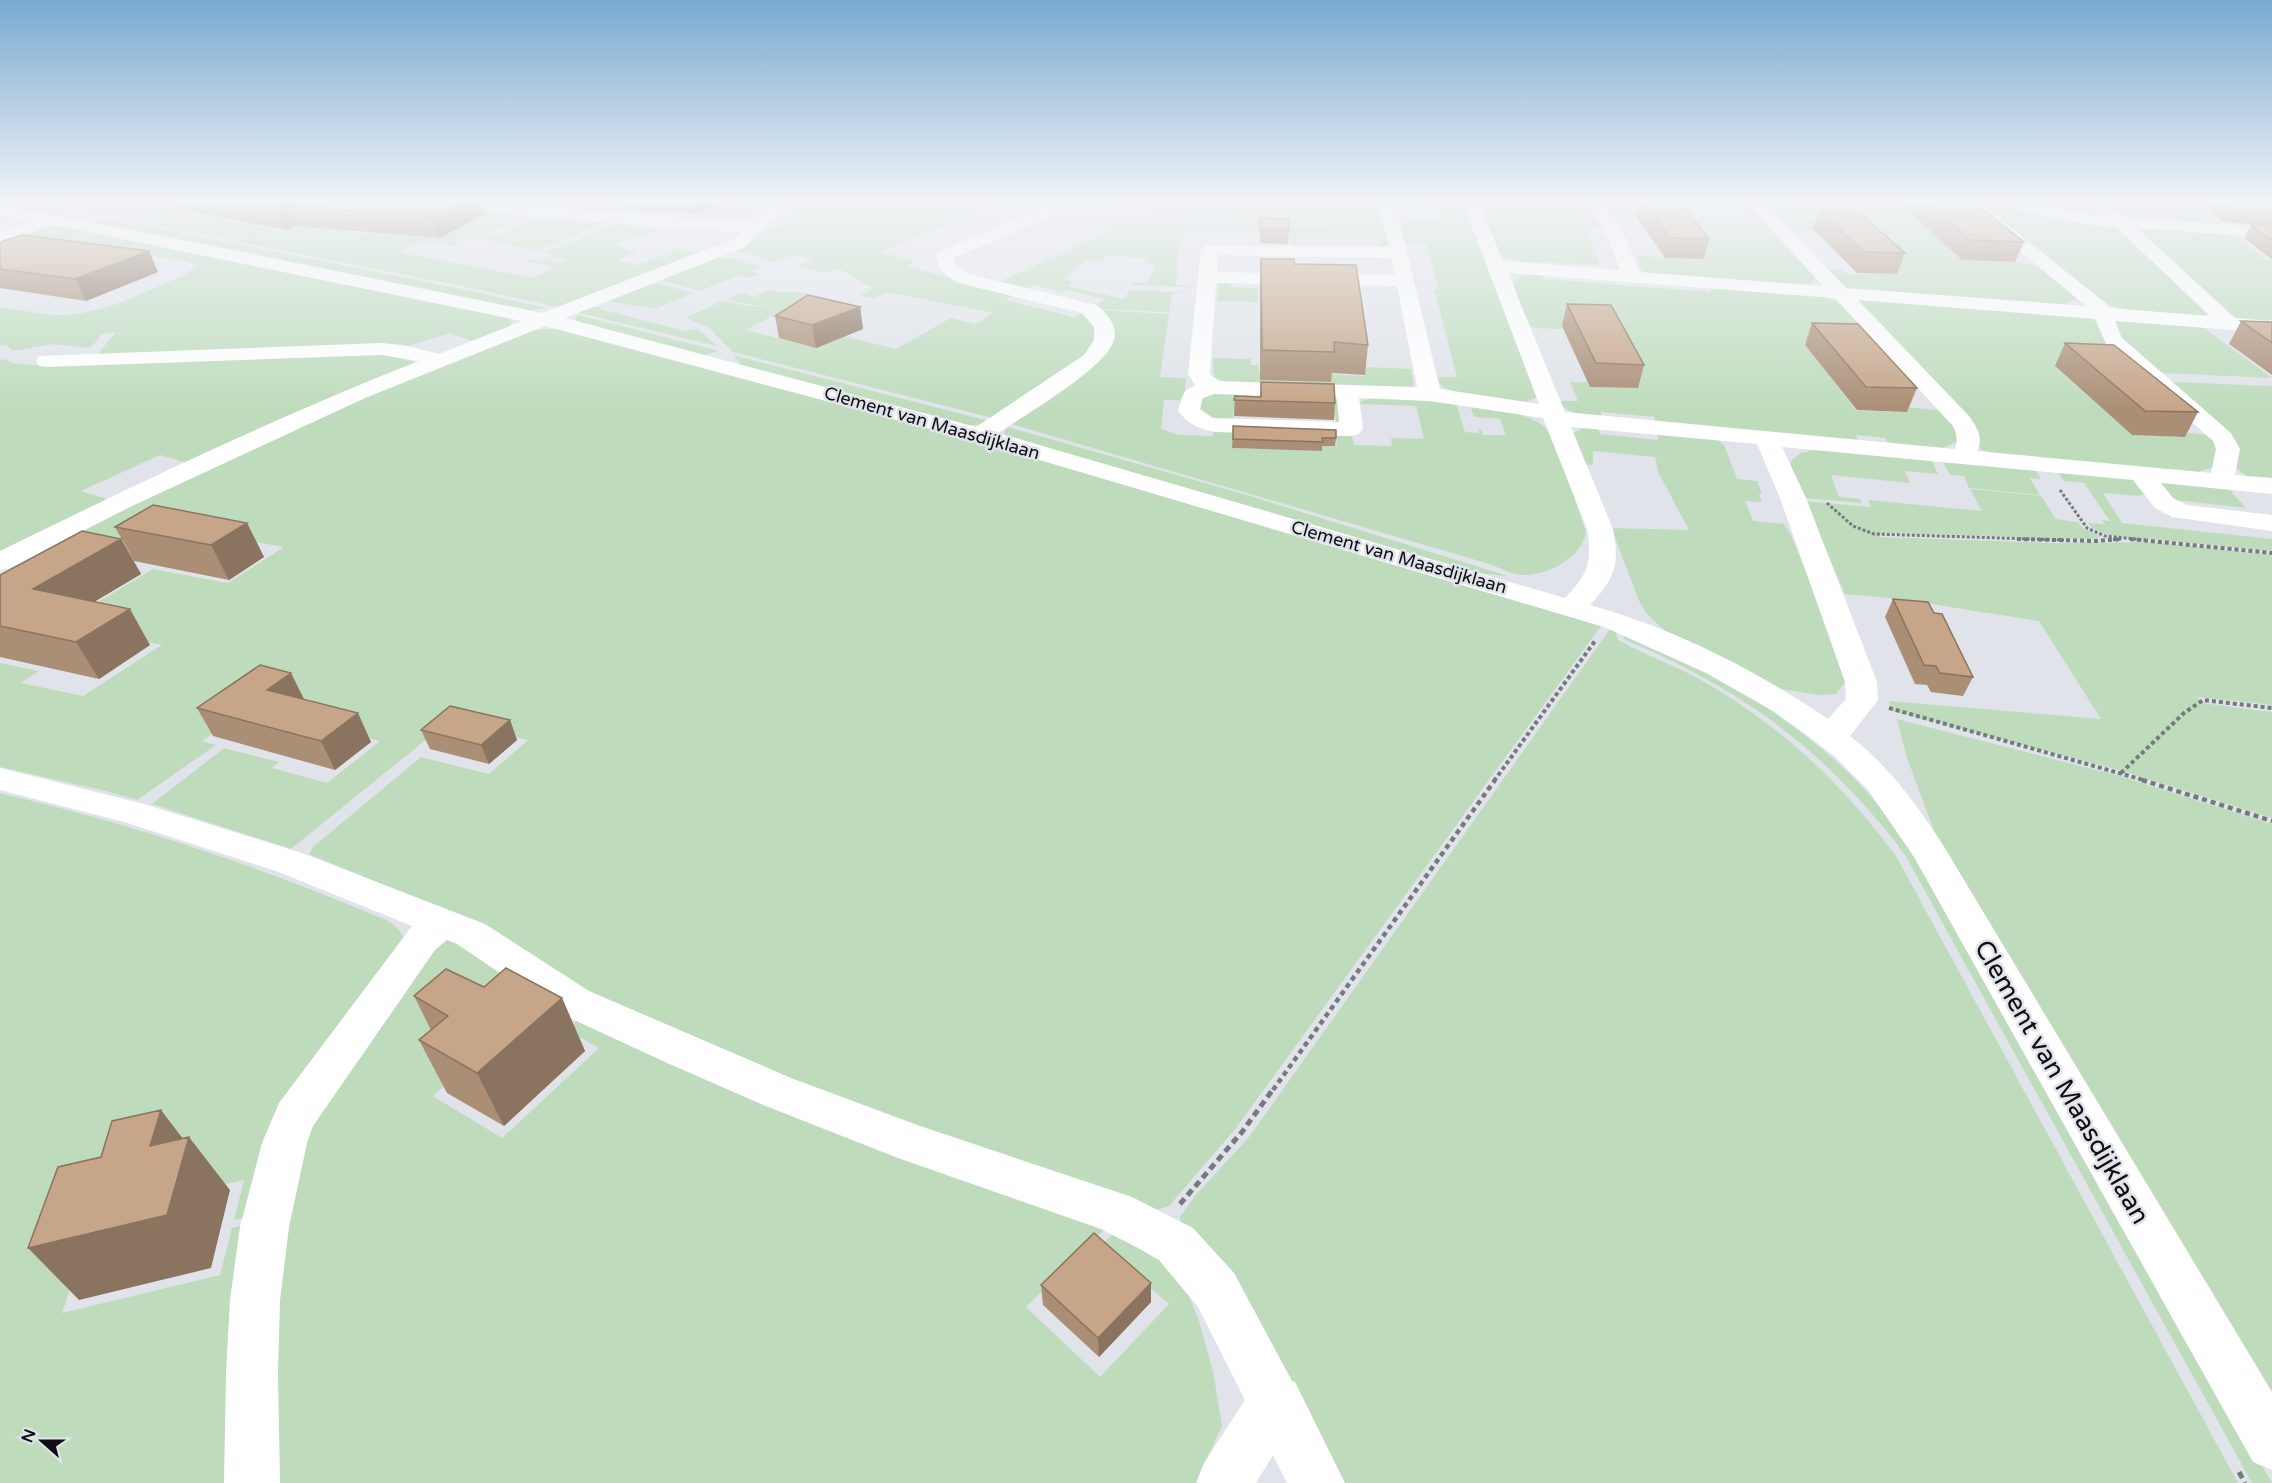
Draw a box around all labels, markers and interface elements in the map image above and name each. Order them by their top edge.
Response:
street label: Clement van Maasdijklaan [822,382,1042,464]
street label: Clement van Maasdijklaan [1289,516,1509,598]
street label: Clement van Maasdijklaan [1968,934,2156,1230]
north arrow [12,1411,72,1471]
text: N [17,1426,41,1446]

